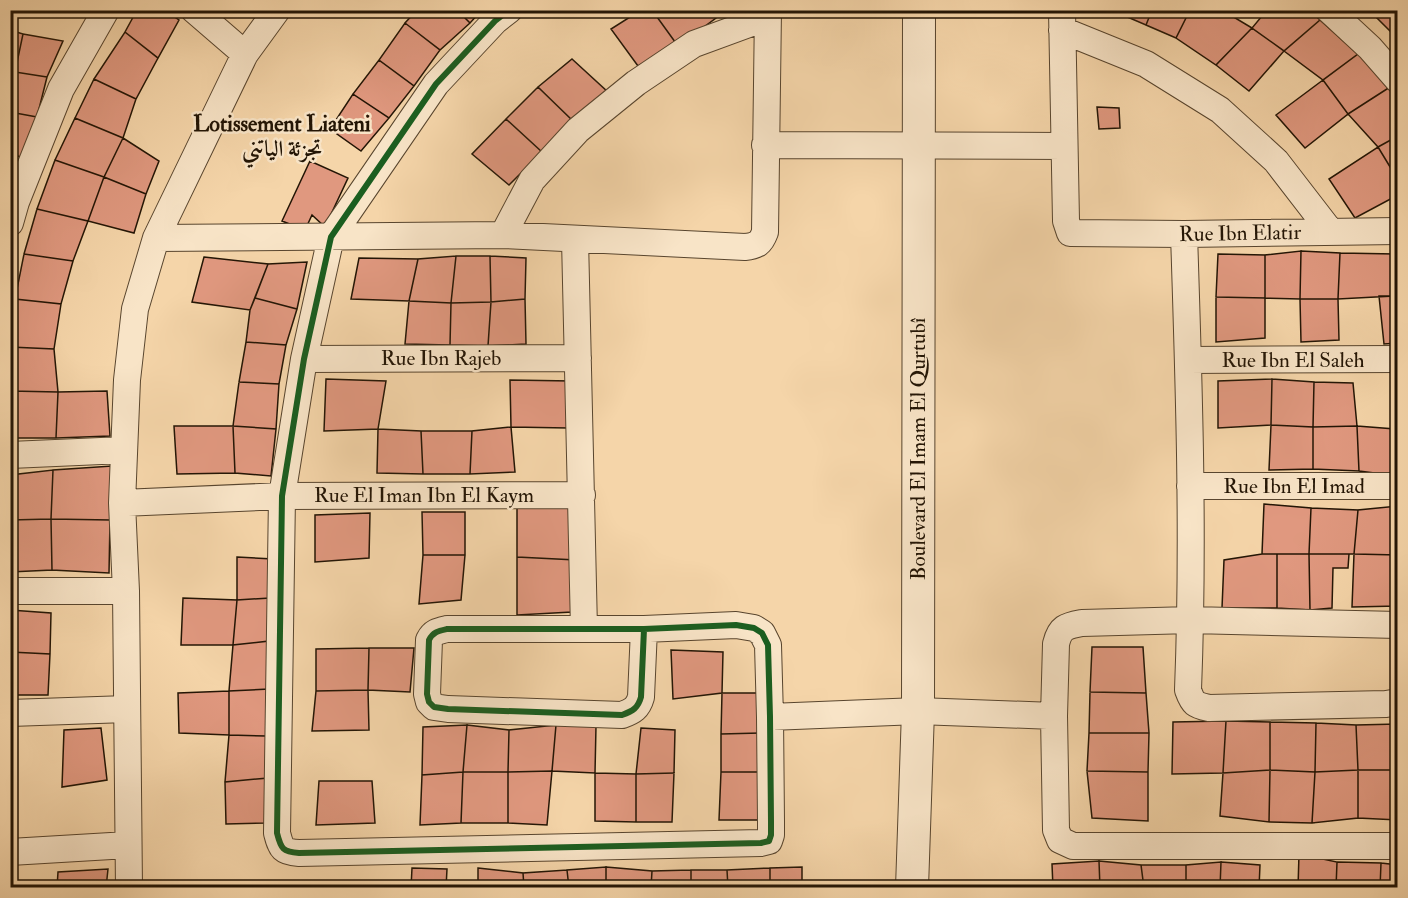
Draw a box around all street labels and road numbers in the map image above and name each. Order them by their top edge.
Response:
street label: Rue Ibn Elatir [1179,219,1302,248]
street label: Boulevard El Imam El Qurtubî [905,317,932,580]
street label: Rue Ibn Rajeb [381,345,501,372]
street label: Rue Ibn El Saleh [1221,347,1365,374]
street label: Rue Ibn El Imad [1223,473,1365,500]
street label: Rue El Iman Ibn El Kaym [314,482,534,509]

